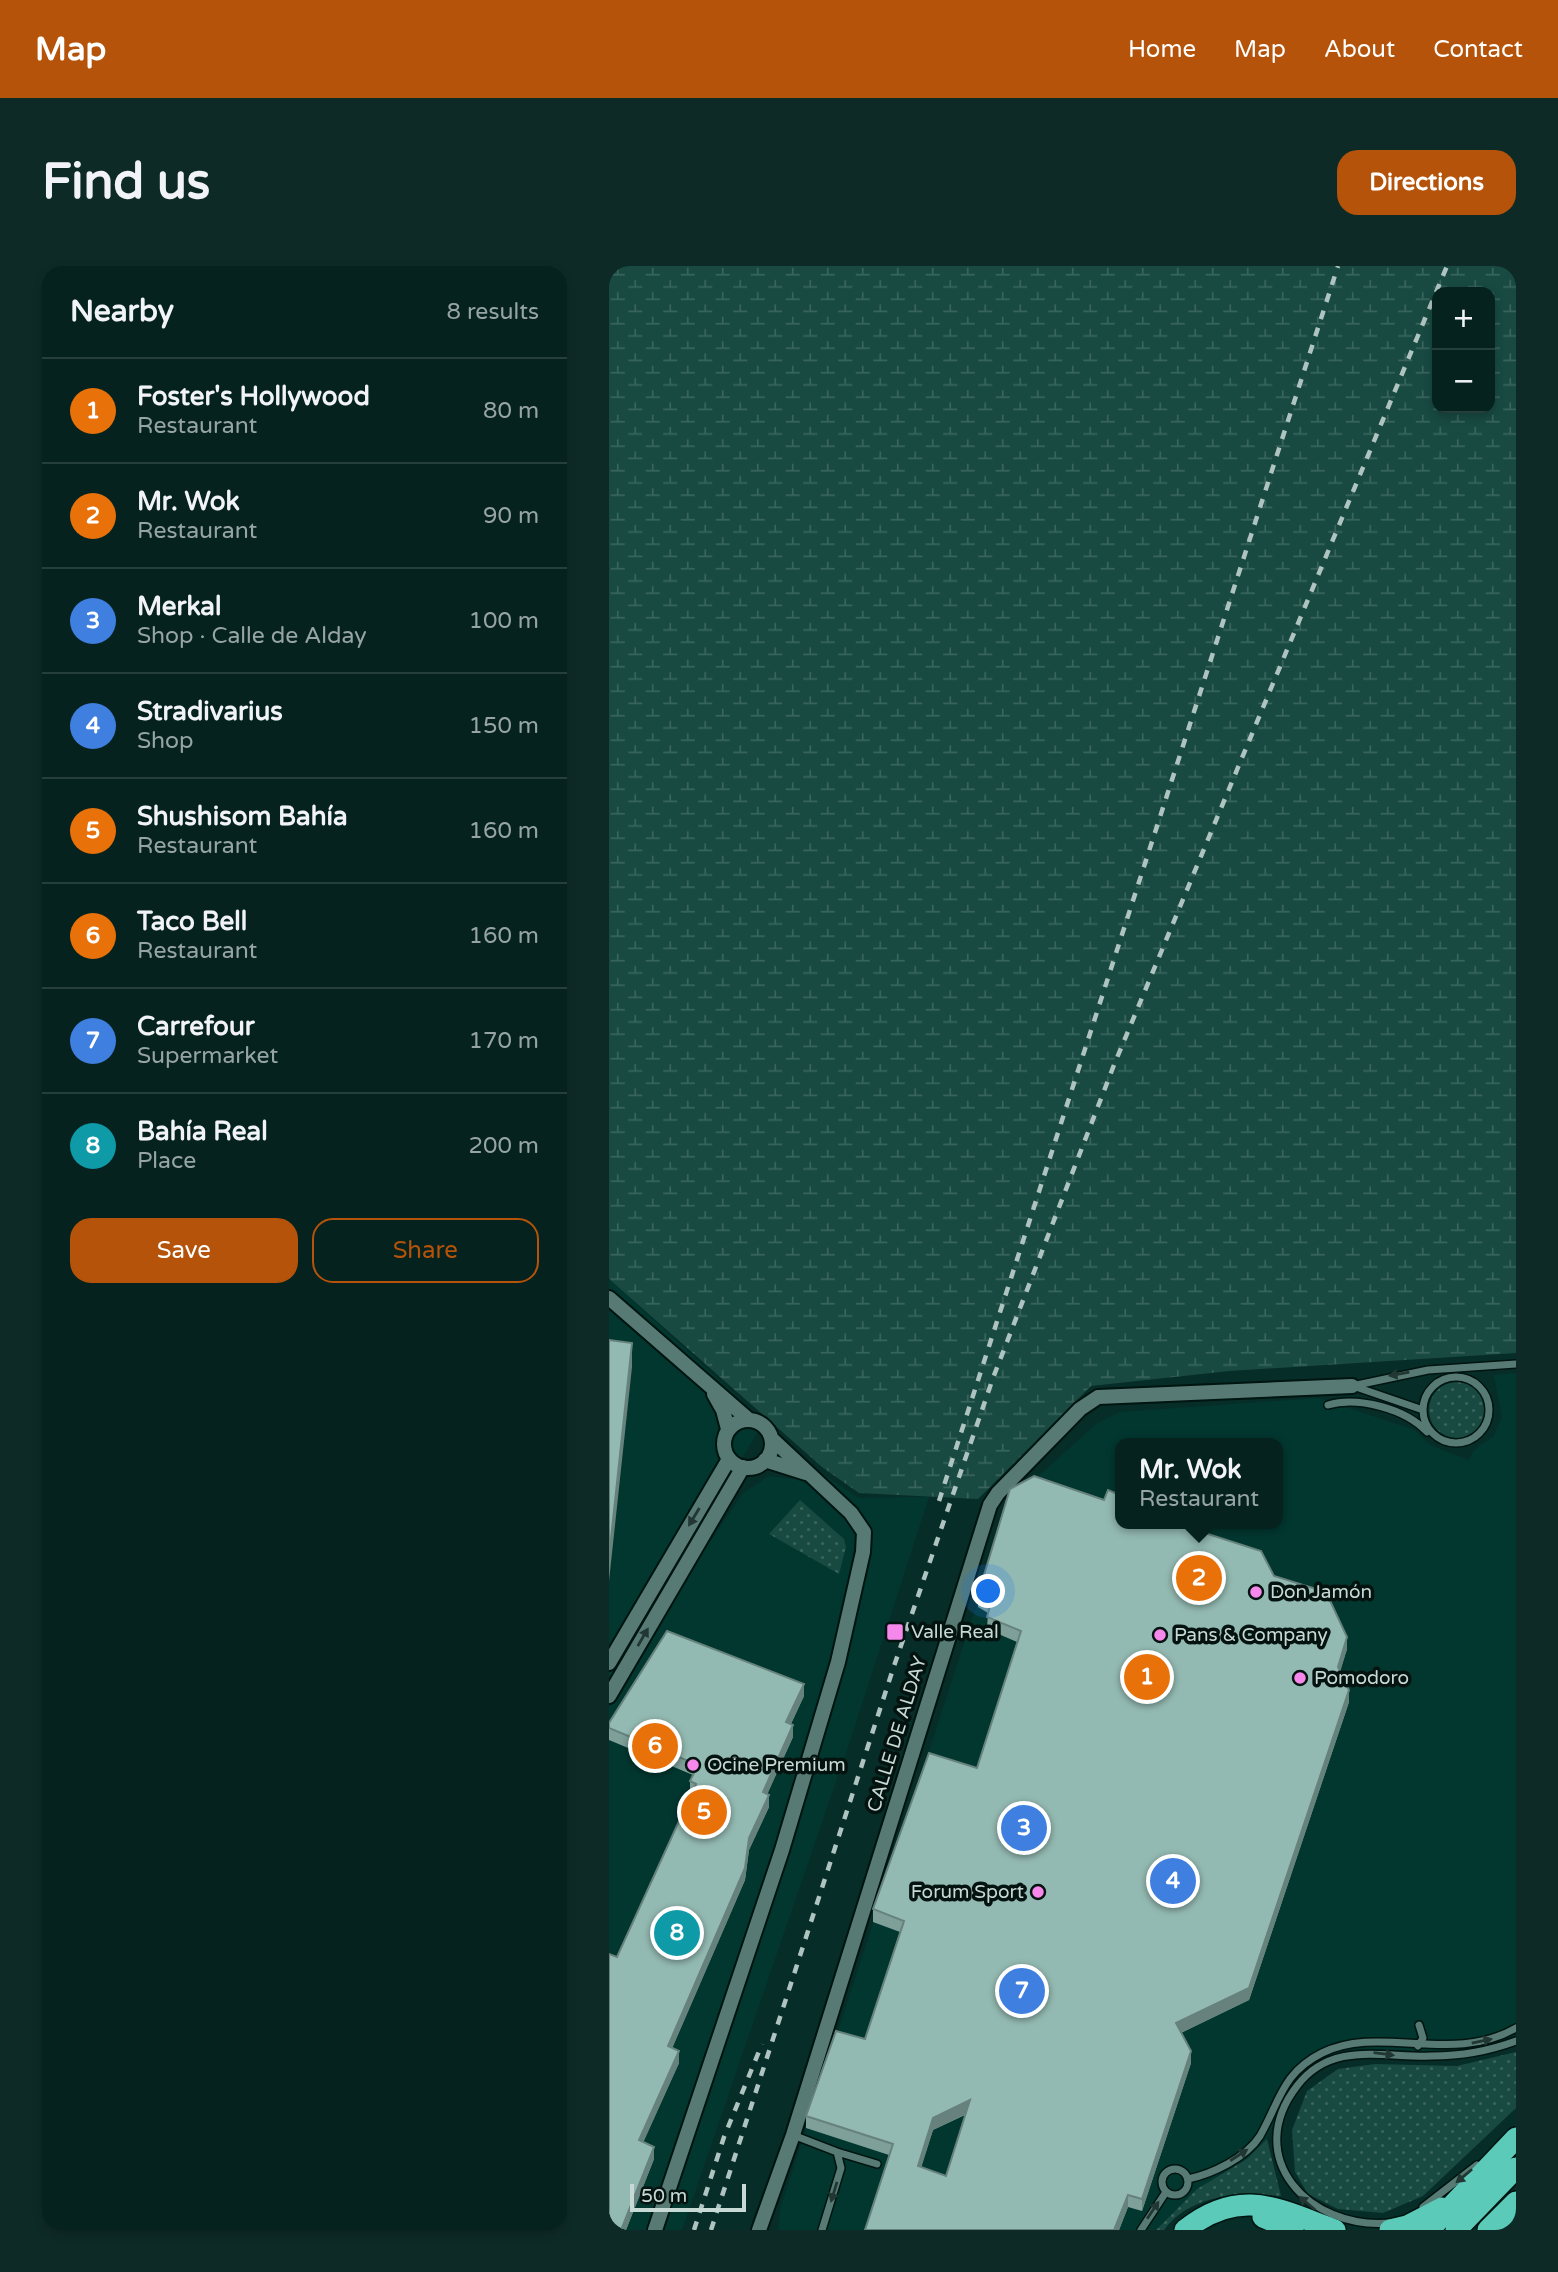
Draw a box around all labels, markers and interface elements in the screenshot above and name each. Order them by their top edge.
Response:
text: Map [35,30,106,69]
text: Home [1128,35,1196,64]
text: Map [1234,35,1286,64]
text: About [1324,35,1395,64]
text: Contact [1433,35,1523,64]
button: Directions [1337,150,1516,215]
text: Find us [42,153,210,212]
map controls [1432,287,1495,413]
button: + [1432,287,1495,350]
text: Nearby [70,293,174,330]
text: 8 results [446,298,539,326]
button: − [1432,350,1495,413]
text: Foster's Hollywood [137,381,370,412]
text: 1 [86,397,100,425]
text: 80 m [483,397,539,425]
text: Restaurant [137,412,257,440]
text: Mr. Wok [137,486,240,517]
text: 2 [86,502,100,530]
text: 90 m [483,502,539,530]
text: Restaurant [137,517,257,545]
text: Merkal [137,591,221,622]
text: 3 [86,607,100,635]
text: 100 m [469,607,539,635]
text: Shop · Calle de Alday [137,622,367,650]
text: Stradivarius [137,696,283,727]
text: 4 [86,712,100,740]
text: 150 m [469,712,539,740]
text: Shop [137,727,194,755]
text: Shushisom Bahía [137,801,348,832]
text: 5 [86,817,100,845]
text: 160 m [469,817,539,845]
text: Restaurant [137,832,257,860]
text: Taco Bell [137,906,247,937]
text: 6 [86,922,100,950]
text: 160 m [469,922,539,950]
text: Restaurant [137,937,257,965]
text: Carrefour [137,1011,255,1042]
text: 7 [86,1027,100,1055]
text: 170 m [469,1027,539,1055]
text: Supermarket [137,1042,278,1070]
text: Bahía Real [137,1116,268,1147]
text: 8 [86,1132,100,1160]
text: 200 m [469,1132,539,1160]
text: Place [137,1147,196,1175]
button: Save [70,1218,298,1283]
button: Share [312,1218,539,1283]
one-way arrow [1388,1369,1410,1380]
popup [1115,1438,1283,1529]
text: Mr. Wok [1139,1454,1242,1485]
text: Restaurant [1139,1485,1259,1513]
one-way arrow [688,1508,700,1527]
pin: 2 [1176,1552,1222,1604]
your location [971,1574,1005,1608]
place label: Don Jamón [1270,1581,1372,1603]
marker: Don Jamón [1248,1584,1264,1600]
place label: Valle Real [911,1621,999,1643]
marker: Valle Real [885,1622,905,1642]
place label: Pans & Company [1174,1624,1328,1646]
one-way arrow [637,1627,649,1647]
marker: Pans & Company [1152,1627,1168,1643]
pin: 1 [1124,1651,1170,1703]
street label: CALLE DE ALDAY [863,1653,931,1815]
place label: Pomodoro [1314,1667,1409,1689]
marker: Pomodoro [1292,1670,1308,1686]
pin: 6 [632,1720,678,1772]
place label: Ocine Premium [707,1754,846,1776]
marker: Ocine Premium [685,1757,701,1773]
pin: 5 [681,1786,727,1838]
pin: 3 [1001,1802,1047,1854]
pin: 4 [1150,1855,1196,1907]
place label: Forum Sport [911,1881,1024,1903]
marker: Forum Sport [1030,1884,1046,1900]
pin: 8 [654,1907,700,1959]
pin: 7 [999,1965,1045,2017]
one-way arrow [1471,2035,1493,2046]
one-way arrow [1373,2048,1395,2059]
one-way arrow [1229,2148,1248,2161]
one-way arrow [1455,2168,1472,2183]
scale bar [630,2181,745,2213]
one-way arrow [828,2182,838,2203]
text: 50 m [641,2185,687,2207]
one-way arrow [1298,2195,1316,2210]
one-way arrow [1146,2201,1159,2220]

